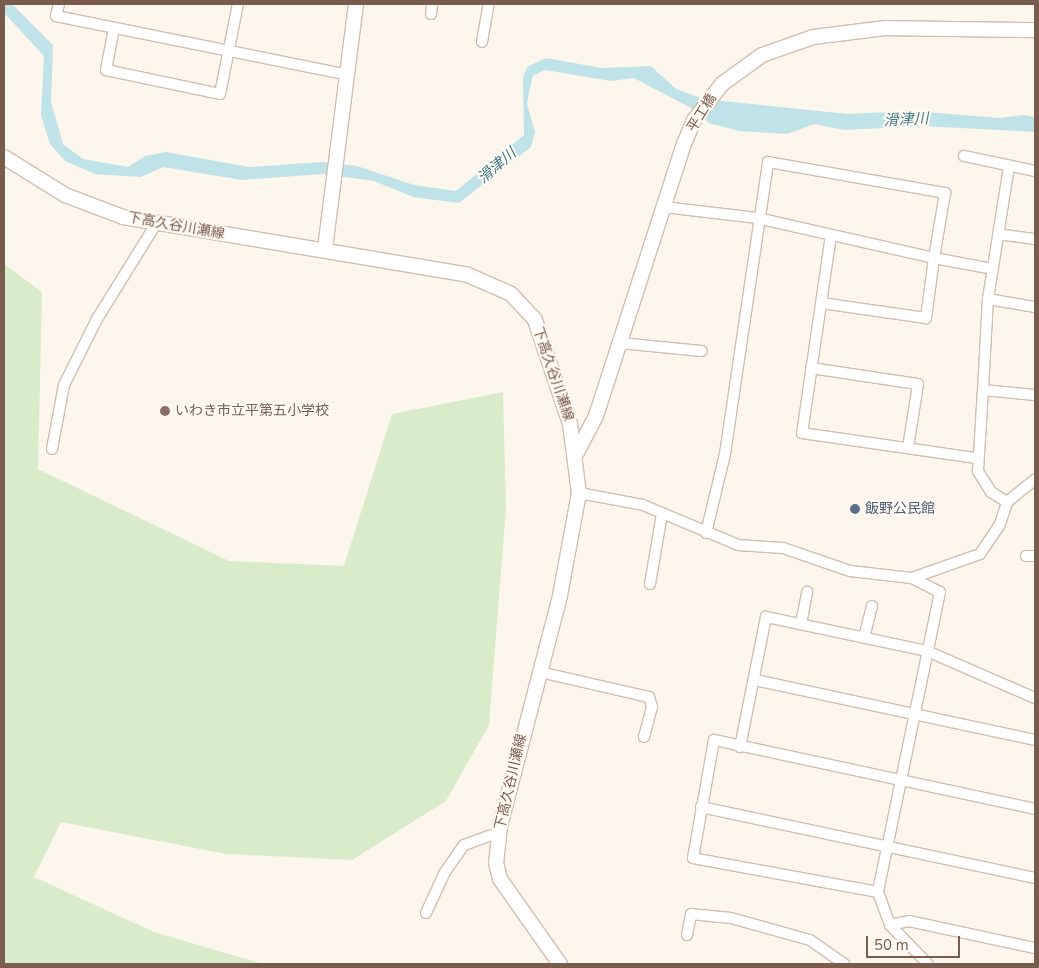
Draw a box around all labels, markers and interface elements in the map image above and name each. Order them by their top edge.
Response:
street label: 平工橋 [684,91,720,135]
water label: 滑津川 [883,110,929,130]
water label: 滑津川 [474,144,520,188]
street label: 下高久谷川瀬線 [126,209,226,243]
street label: 下高久谷川瀬線 [529,325,577,423]
place label: いわき市立平第五小学校 [175,403,329,419]
marker: いわき市立平第五小学校 [159,405,171,417]
place label: 飯野公民館 [865,501,935,517]
marker: 飯野公民館 [849,503,861,515]
street label: 下高久谷川瀬線 [492,732,530,832]
scale bar [869,926,963,958]
text: 50 m [874,935,909,955]

